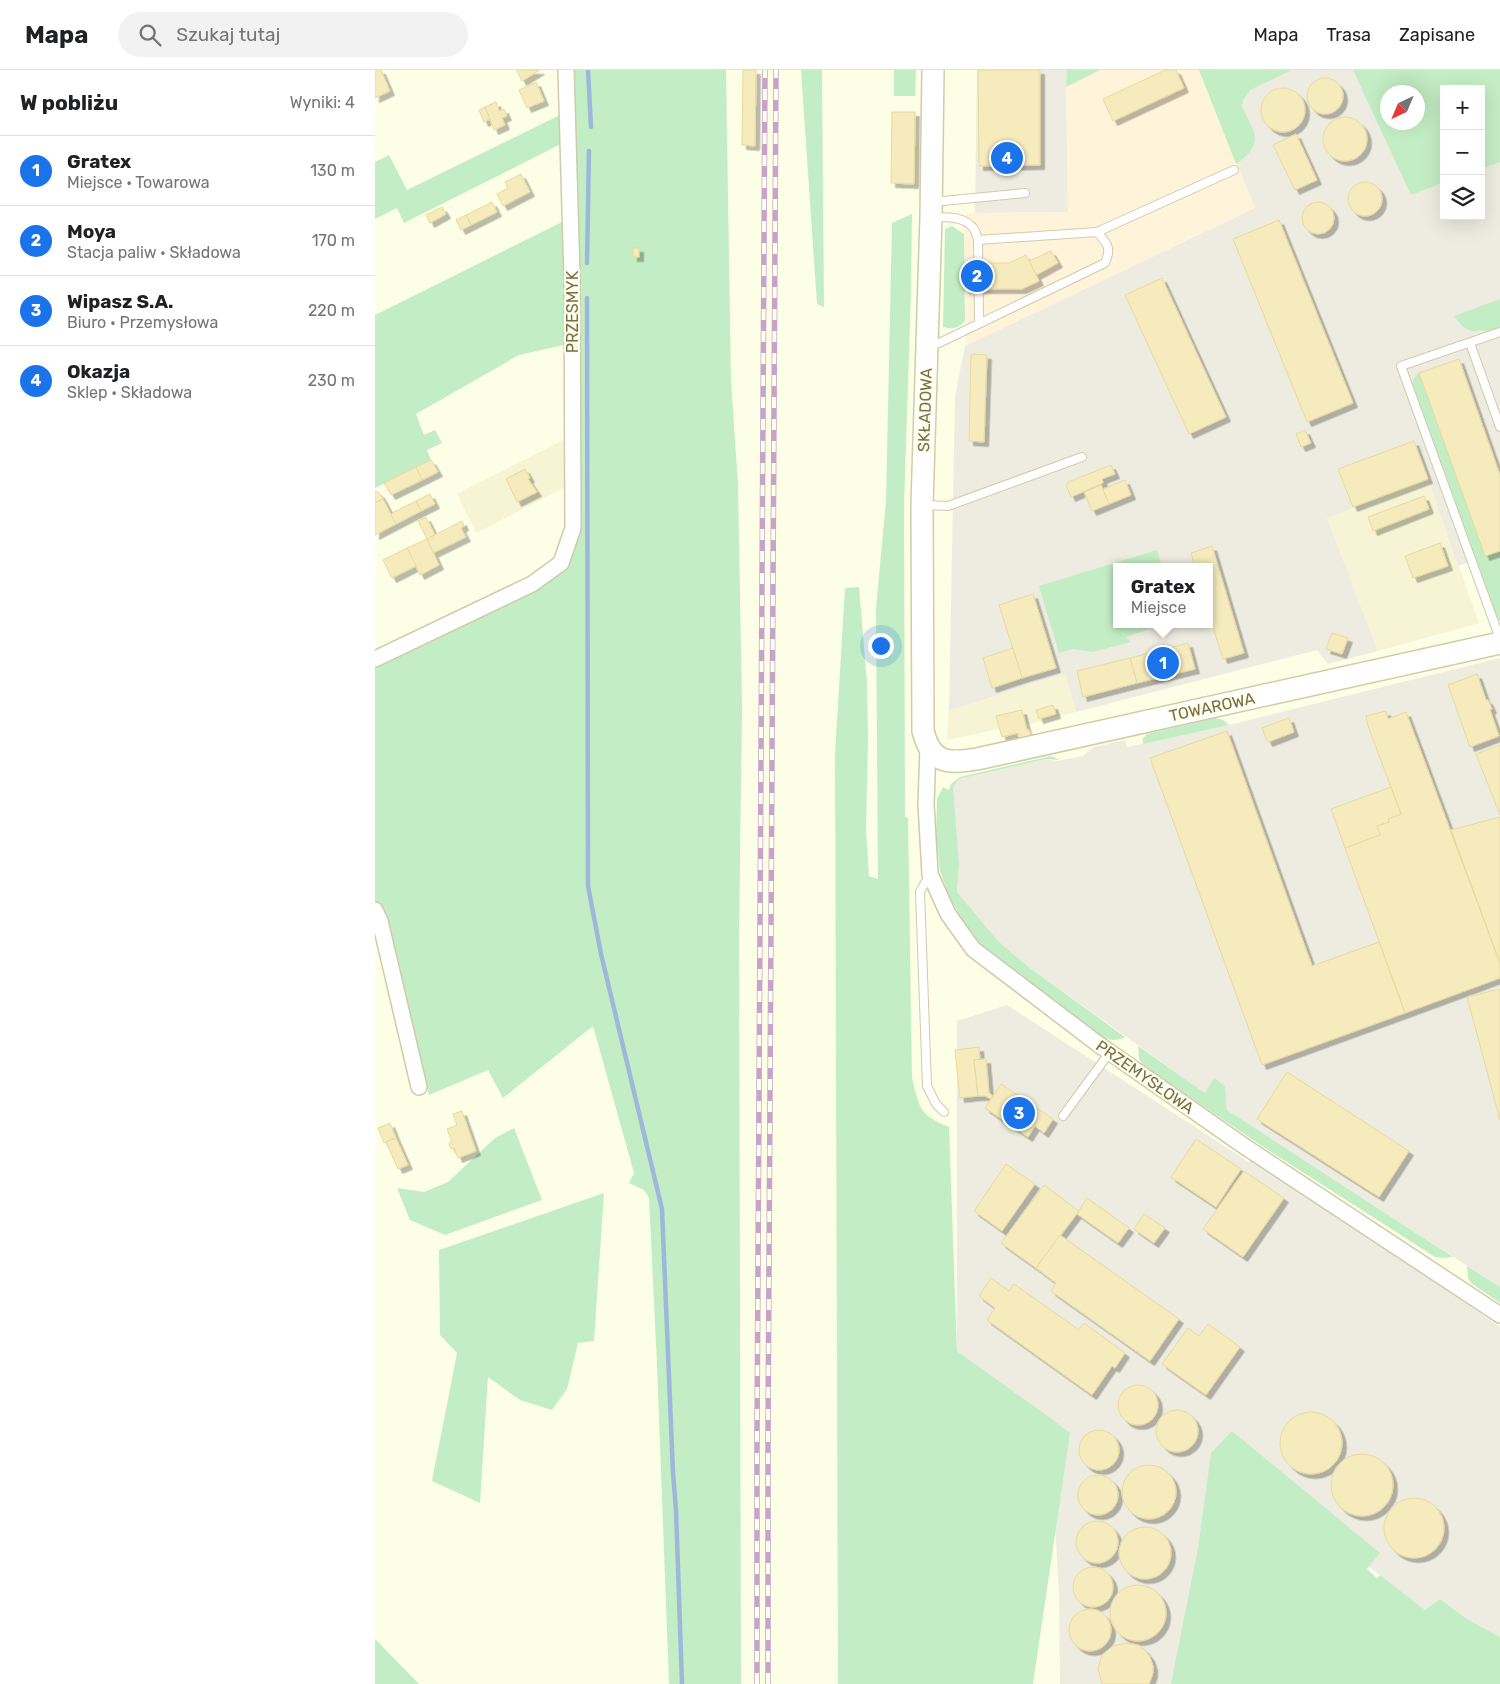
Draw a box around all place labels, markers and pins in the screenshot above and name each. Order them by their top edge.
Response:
pin: 4 [991,139,1023,177]
pin: 2 [961,257,993,295]
pin: 1 [1147,644,1179,682]
pin: 3 [1003,1094,1035,1132]

